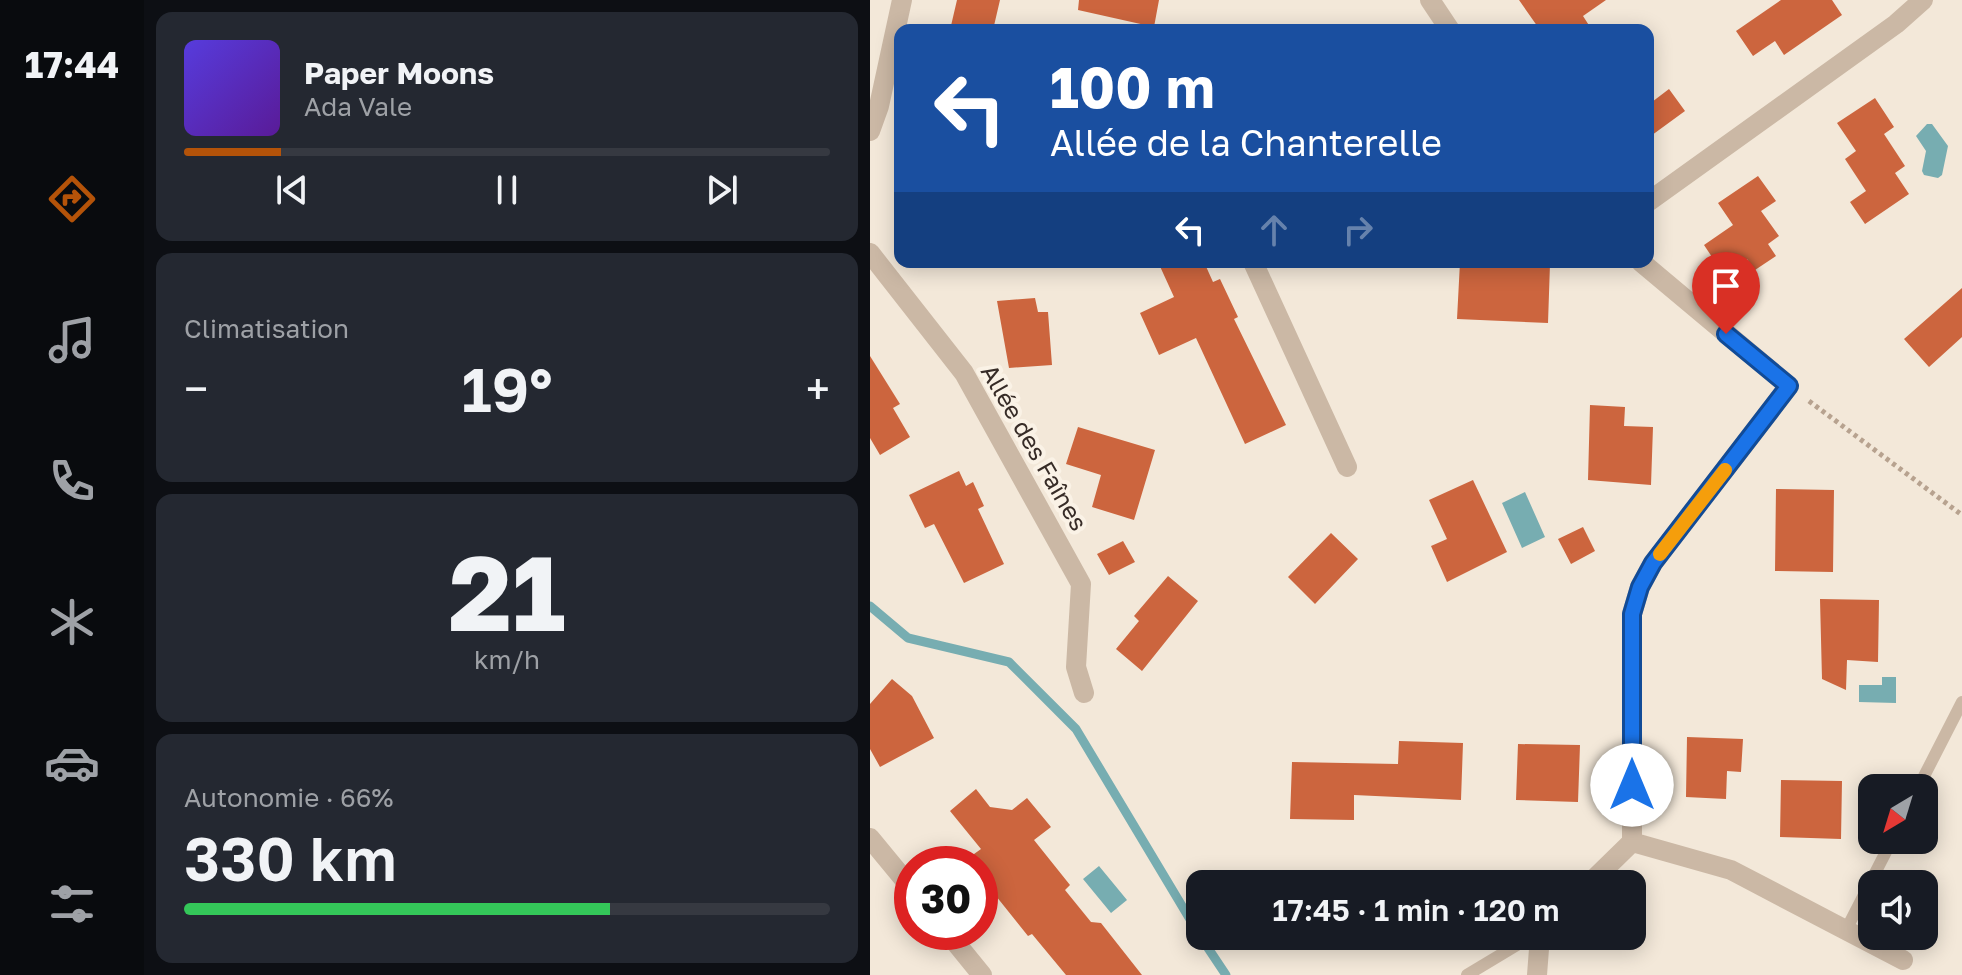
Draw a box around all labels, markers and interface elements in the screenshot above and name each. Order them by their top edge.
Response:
text: 17:44 [25,43,119,86]
text: 100 m [1050,53,1215,120]
text: Paper Moons [304,55,494,91]
icon: left [918,56,1022,160]
text: Ada Vale [304,91,412,122]
text: Allée de la Chanterelle [1050,121,1442,164]
icon: previous [270,168,314,212]
icon: pause [485,168,529,212]
icon: next [700,168,744,212]
icon: directions [44,171,100,227]
icon: left [1168,208,1212,252]
icon: ahead [1252,208,1296,252]
icon: right [1336,208,1380,252]
pin [1692,252,1760,334]
icon: arrive [1704,264,1748,308]
icon: music [44,312,100,368]
text: Climatisation [184,313,349,344]
text: 19° [461,353,553,425]
street label: Allée des Faînes [976,359,1094,535]
text: − [184,362,208,415]
text: + [806,362,830,415]
icon: phone [44,453,100,509]
text: 21 [448,529,566,654]
icon: climate [44,594,100,650]
text: km/h [474,644,540,675]
icon: car [44,735,100,791]
position arrow [1590,743,1674,827]
north arrow [1858,774,1938,854]
map controls [1858,774,1938,950]
text: Autonomie · 66% [184,782,393,813]
text: 330 km [184,822,397,894]
speed limit sign: 30 [894,846,998,950]
button: sound [1858,870,1938,950]
icon: filters [44,876,100,932]
text: 17:45 · 1 min · 120 m [1272,892,1560,928]

